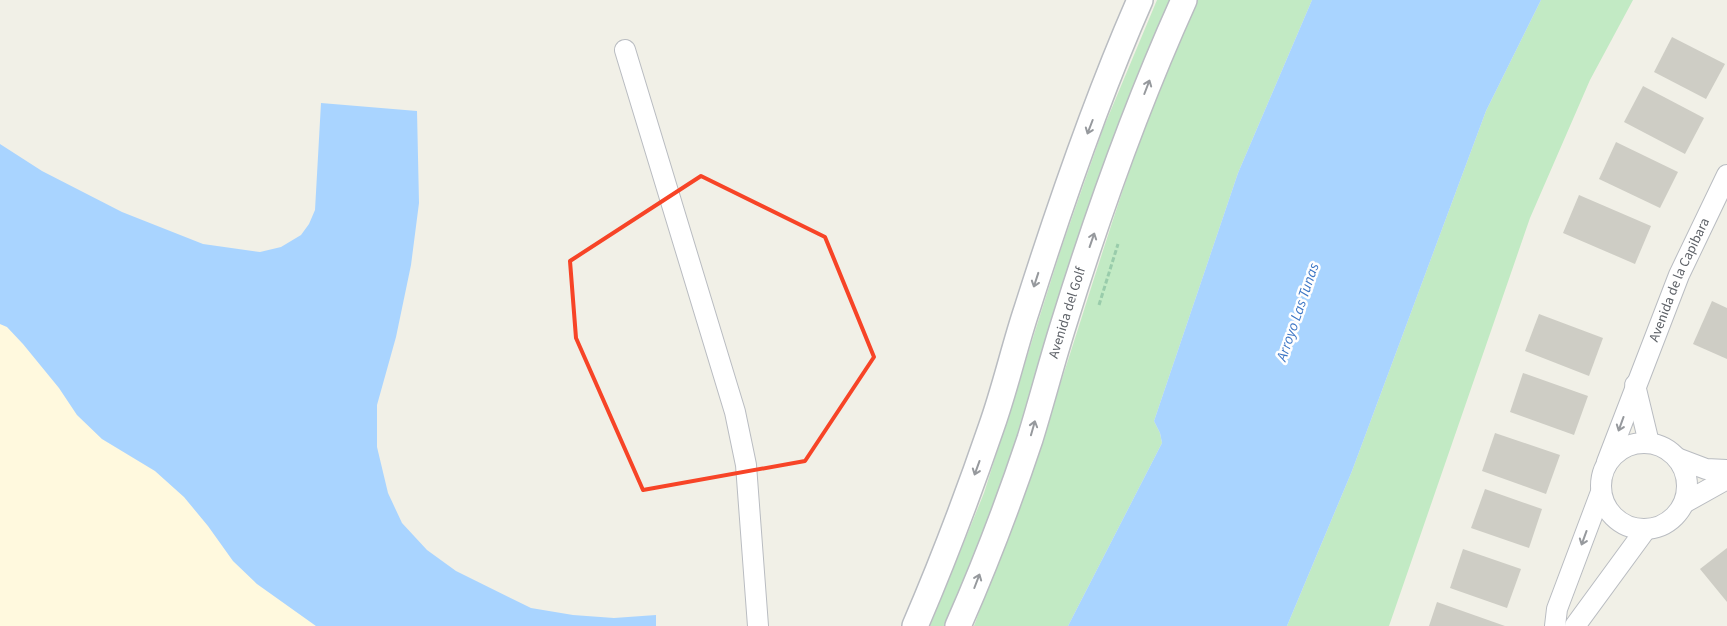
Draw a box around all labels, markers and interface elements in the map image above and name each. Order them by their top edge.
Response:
one-way arrow [1143,80,1152,96]
one-way arrow [1085,118,1094,134]
street label: Avenida de la Capibara [1644,215,1715,345]
one-way arrow [1087,232,1097,248]
water label: Arroyo Las Tunas [1271,260,1325,365]
street label: Avenida del Golf [1044,264,1091,361]
one-way arrow [1031,272,1040,287]
one-way arrow [1616,415,1625,431]
one-way arrow [1028,421,1038,437]
one-way arrow [972,460,981,475]
one-way arrow [1579,530,1588,545]
one-way arrow [972,574,982,589]

